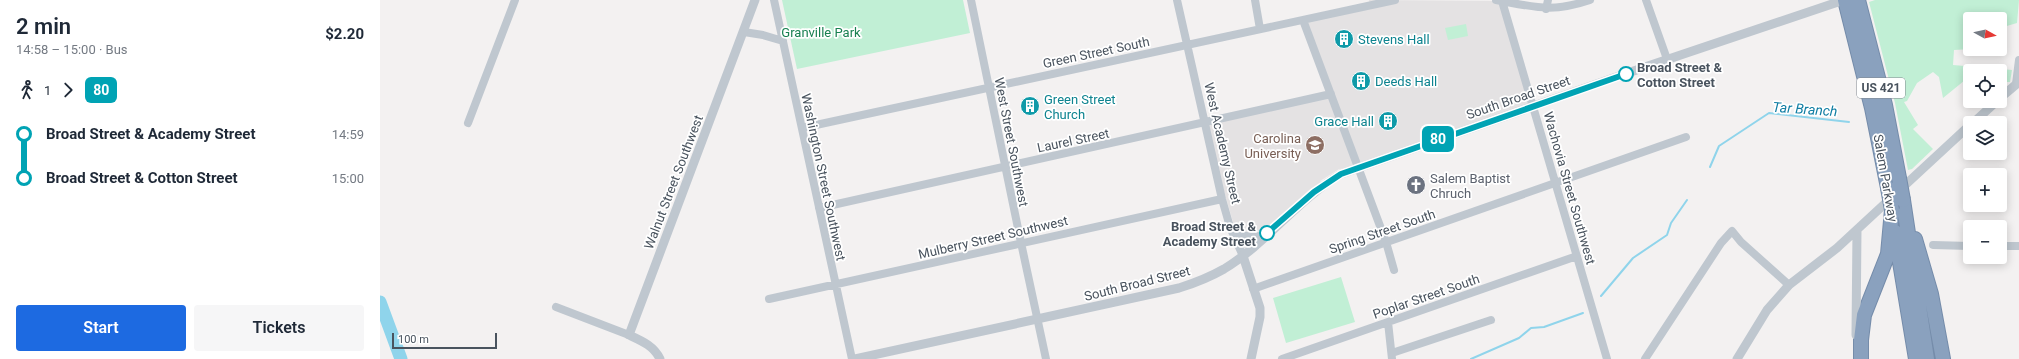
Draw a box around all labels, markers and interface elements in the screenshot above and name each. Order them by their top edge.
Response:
north arrow [1963,12,2007,56]
map controls [1963,12,2007,264]
text: 2 min [16,14,71,39]
text: $2.20 [325,25,364,43]
park label: Granville Park [781,25,861,40]
building icon: Stevens Hall [1333,28,1355,50]
place label: Stevens Hall [1358,32,1430,47]
street label: Green Street South [1041,34,1151,71]
text: 14:58 – 15:00 · Bus [16,42,128,57]
place label: Broad Street & Cotton Street [1637,60,1722,90]
button: locate [1963,64,2007,108]
marker: Broad Street & Cotton Street [1618,66,1634,82]
building icon: Deeds Hall [1350,70,1372,92]
street label: South Broad Street [1464,73,1572,122]
place label: Deeds Hall [1375,74,1437,89]
street label: West Street Southwest [992,76,1031,208]
road number: US 421 [1857,78,1905,98]
icon: walk [16,79,38,101]
icon: forward [57,79,79,101]
street label: West Academy Street [1201,81,1244,205]
text: 80 [93,82,109,98]
text: 1 [44,83,51,98]
street label: Washington Street Southwest [798,92,849,262]
place label: Green Street Church [1044,92,1116,122]
building icon: Green Street Church [1019,95,1041,117]
water label: Tar Branch [1772,99,1838,119]
building icon: Grace Hall [1377,110,1399,132]
street label: Wachovia Street Southwest [1540,110,1599,266]
street label: Walnut Street Southwest [641,113,706,251]
place label: Grace Hall [1314,114,1374,129]
button: layers [1963,116,2007,160]
text: Broad Street & Academy Street [46,125,255,143]
street label: Laurel Street [1036,126,1110,155]
line badge: 80 [1420,126,1456,152]
text: 14:59 [332,127,364,142]
place label: Carolina University [1244,131,1301,161]
text: 80 [1430,131,1446,147]
street label: Salem Parkway [1870,133,1901,223]
school or university icon: Carolina University [1304,134,1326,156]
button: + [1963,168,2007,212]
text: Broad Street & Cotton Street [46,169,238,187]
text: 15:00 [332,171,364,186]
place label: Salem Baptist Chruch [1430,171,1510,201]
church icon: Salem Baptist Chruch [1405,174,1427,196]
street label: Spring Street South [1327,206,1437,257]
street label: Mulberry Street Southwest [917,213,1069,262]
place label: Broad Street & Academy Street [1163,219,1257,249]
button: − [1963,220,2007,264]
marker: Broad Street & Academy Street [1259,225,1275,241]
street label: South Broad Street [1083,263,1192,304]
street label: Poplar Street South [1371,271,1482,322]
button: Start [16,305,186,351]
button: Tickets [194,305,364,351]
scale bar [392,331,497,350]
text: 100 m [398,333,429,346]

